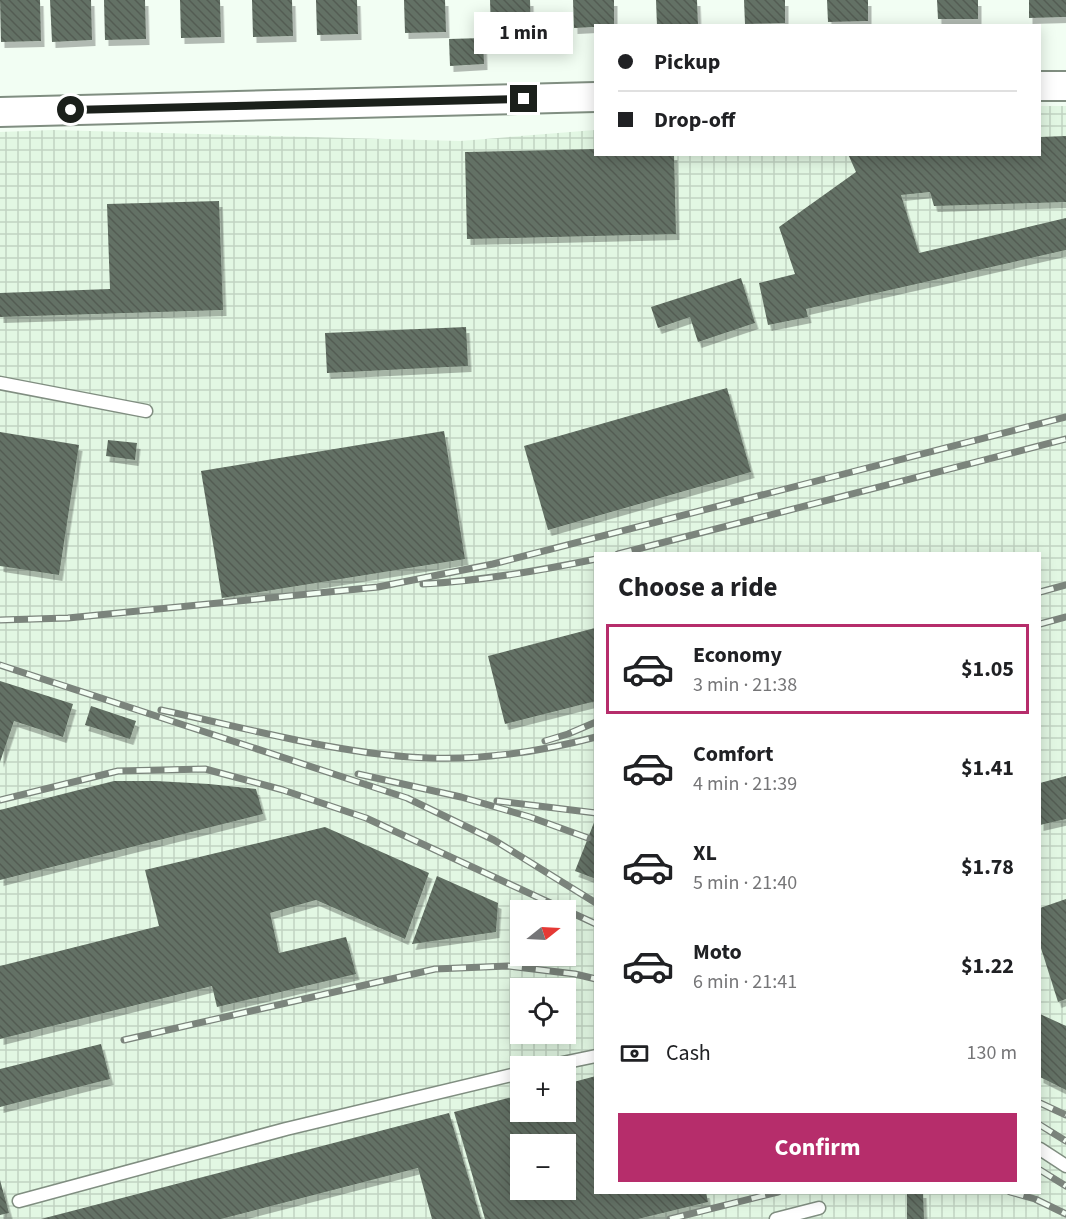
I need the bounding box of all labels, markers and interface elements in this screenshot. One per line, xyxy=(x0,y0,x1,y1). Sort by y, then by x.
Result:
callout: 1 min xyxy=(474,12,574,54)
text: 1 min xyxy=(499,19,548,47)
text: Pickup xyxy=(654,46,720,78)
route end xyxy=(510,85,537,112)
route start xyxy=(57,96,84,123)
text: Drop-off xyxy=(654,104,735,136)
text: Choose a ride xyxy=(618,568,778,607)
text: Economy xyxy=(693,639,782,671)
icon: car xyxy=(621,642,675,696)
text: $1.05 xyxy=(961,653,1014,685)
text: 3 min · 21:38 xyxy=(693,671,797,699)
text: Comfort xyxy=(693,738,774,770)
icon: car xyxy=(621,741,675,795)
text: $1.41 xyxy=(961,752,1014,784)
text: 4 min · 21:39 xyxy=(693,770,797,798)
text: XL xyxy=(693,837,717,869)
icon: car xyxy=(621,840,675,894)
text: $1.78 xyxy=(961,851,1014,883)
text: 5 min · 21:40 xyxy=(693,869,797,897)
north arrow xyxy=(510,900,576,966)
map controls xyxy=(510,900,576,1200)
text: Moto xyxy=(693,936,742,968)
icon: car xyxy=(621,939,675,993)
text: $1.22 xyxy=(961,950,1014,982)
text: 6 min · 21:41 xyxy=(693,968,797,996)
button: locate xyxy=(510,978,576,1044)
icon: cash xyxy=(618,1037,651,1070)
text: Cash xyxy=(666,1037,711,1069)
text: 130 m xyxy=(967,1039,1017,1067)
button: + xyxy=(510,1056,576,1122)
button: Confirm xyxy=(618,1113,1017,1182)
button: − xyxy=(510,1134,576,1200)

